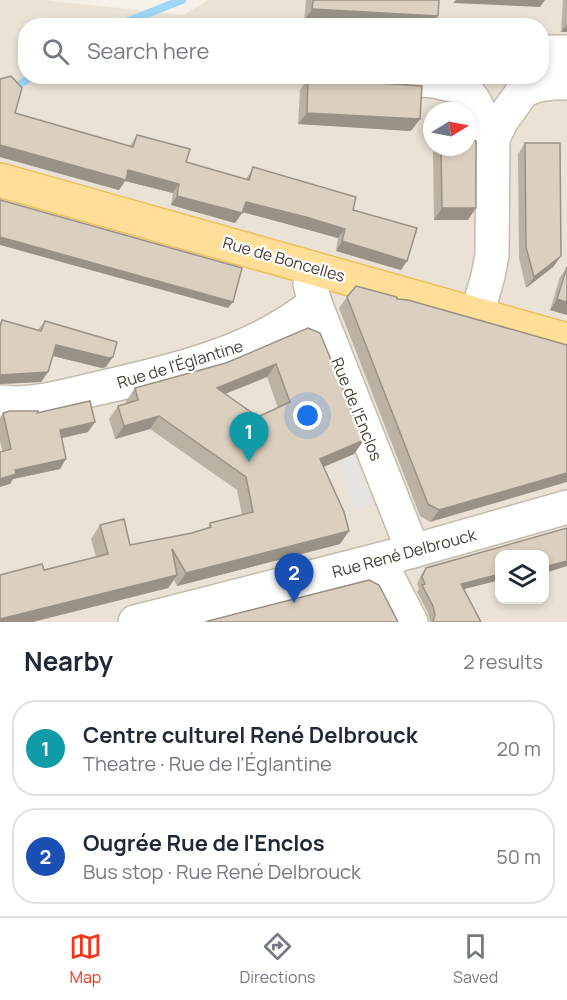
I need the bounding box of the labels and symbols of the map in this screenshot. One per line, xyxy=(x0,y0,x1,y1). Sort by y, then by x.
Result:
north arrow xyxy=(423,102,477,156)
street label: Rue de Boncelles xyxy=(220,231,348,287)
street label: Rue de l'Églantine xyxy=(114,334,246,394)
street label: Rue de l'Enclos xyxy=(326,354,388,464)
your location xyxy=(293,401,322,430)
pin: 1 xyxy=(230,412,268,462)
street label: Rue René Delbrouck xyxy=(330,523,479,583)
pin: 2 xyxy=(274,554,314,603)

